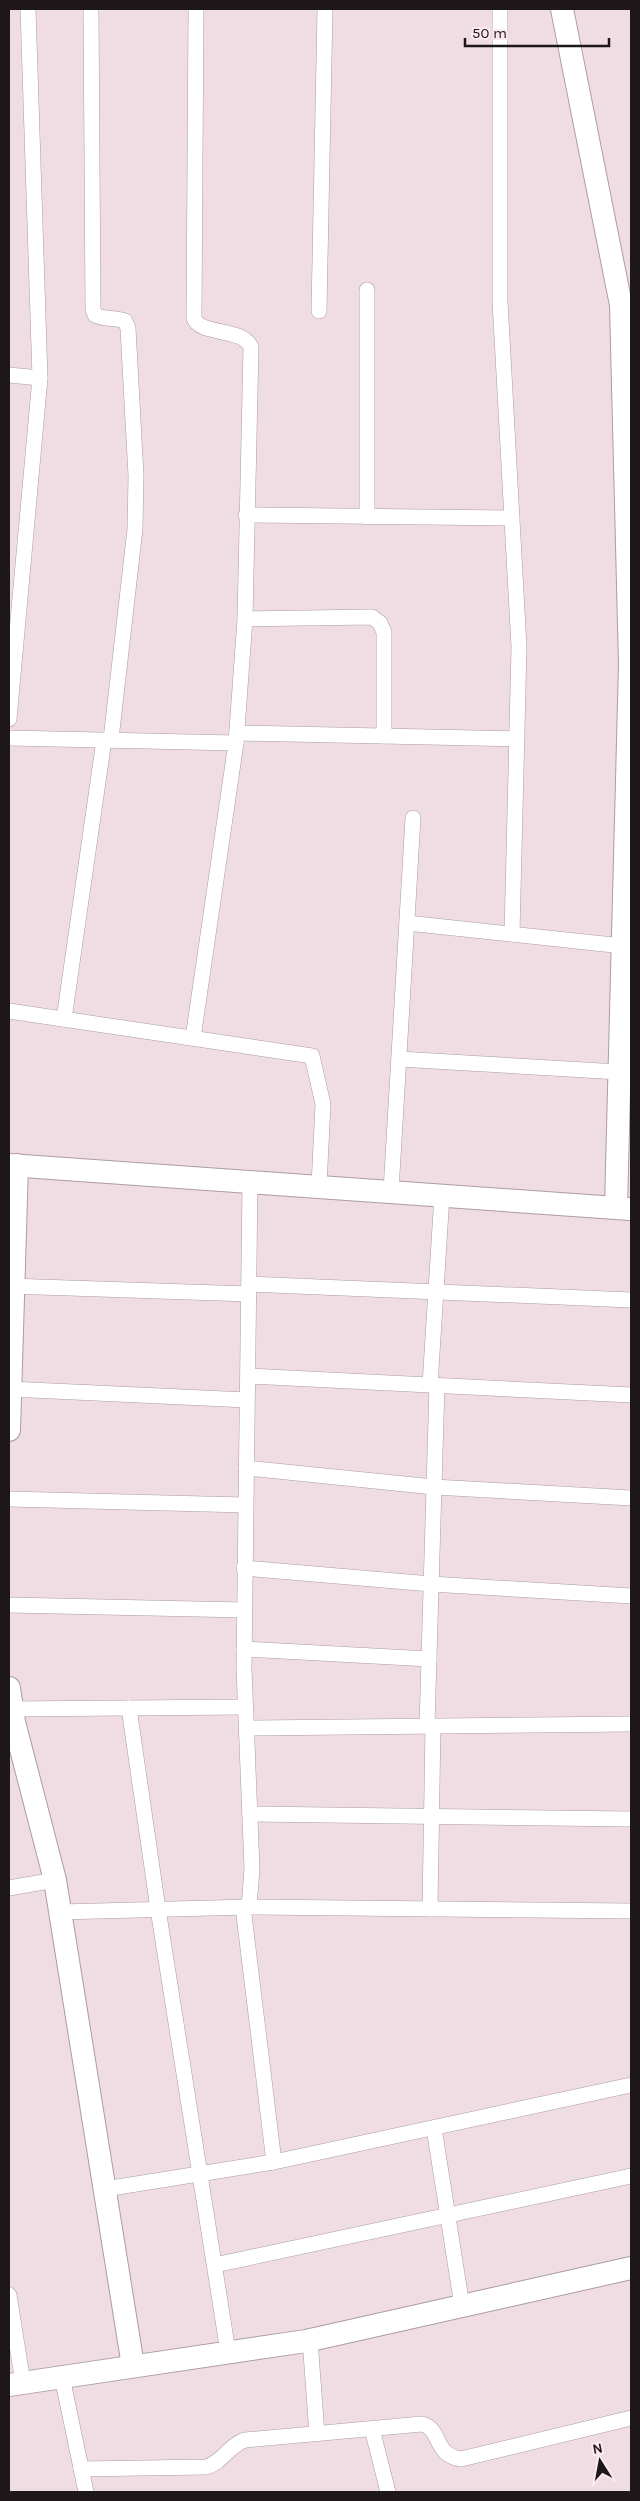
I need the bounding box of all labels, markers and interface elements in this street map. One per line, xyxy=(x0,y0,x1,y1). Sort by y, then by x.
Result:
scale bar xyxy=(465,15,609,47)
text: 50 m xyxy=(472,24,507,42)
north arrow xyxy=(575,2436,625,2486)
text: N xyxy=(591,2439,604,2458)

